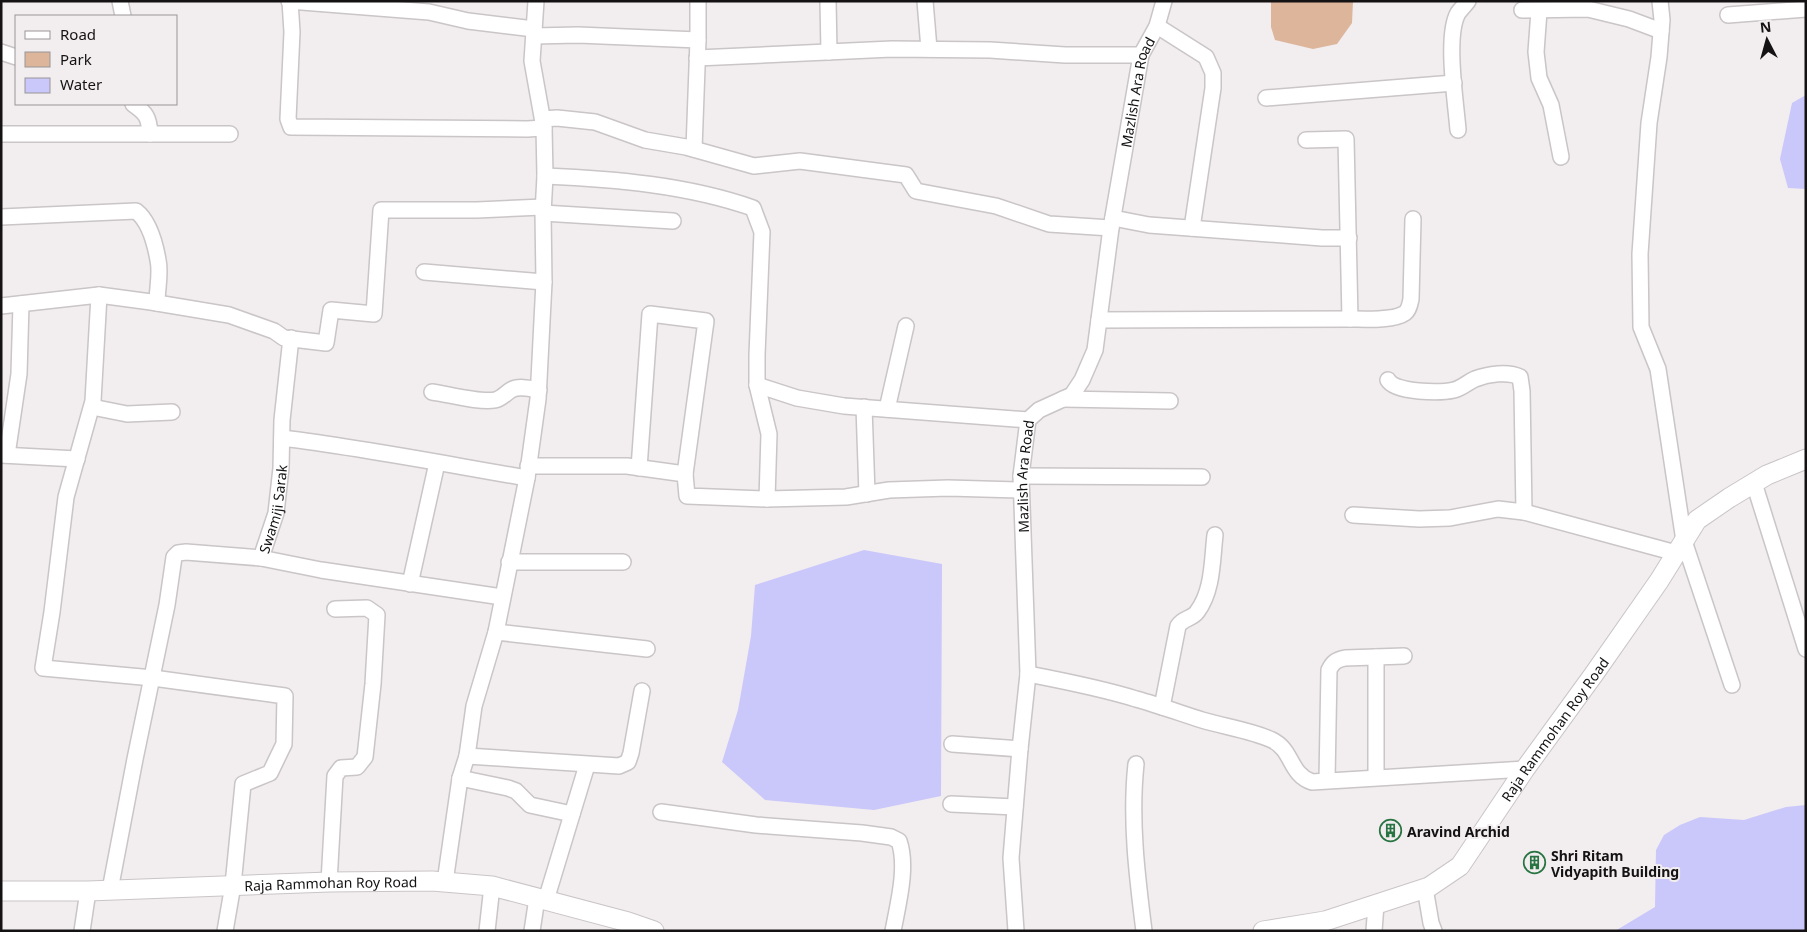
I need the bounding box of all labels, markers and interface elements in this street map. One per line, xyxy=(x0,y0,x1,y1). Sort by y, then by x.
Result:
legend xyxy=(15,15,178,105)
north arrow xyxy=(1742,15,1792,65)
text: N xyxy=(1759,17,1772,37)
text: Road xyxy=(60,24,96,44)
street label: Mazlish Ara Road xyxy=(1116,33,1159,149)
text: Park xyxy=(60,49,92,69)
text: Water xyxy=(60,74,102,94)
street label: Mazlish Ara Road xyxy=(1011,419,1037,533)
street label: Swamiji Sarak xyxy=(254,463,291,556)
street label: Raja Rammohan Roy Road xyxy=(1497,653,1613,805)
building icon: Aravind Archid xyxy=(1379,819,1403,843)
place label: Aravind Archid xyxy=(1407,822,1510,841)
place label: Shri Ritam Vidyapith Building xyxy=(1551,846,1679,881)
building icon: Shri Ritam Vidyapith Building xyxy=(1523,851,1547,875)
street label: Raja Rammohan Roy Road xyxy=(244,872,417,895)

